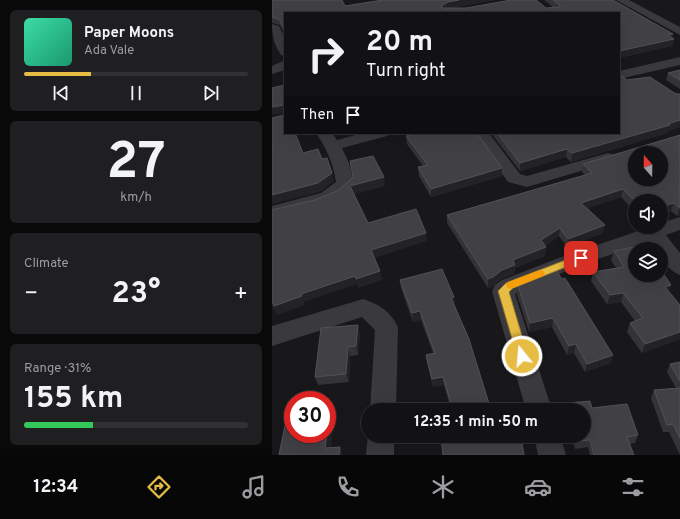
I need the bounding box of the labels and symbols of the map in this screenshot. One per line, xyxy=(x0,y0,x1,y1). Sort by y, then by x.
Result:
north arrow xyxy=(628,146,668,186)
pin xyxy=(564,241,598,275)
position arrow xyxy=(501,335,543,377)
speed limit sign: 30 xyxy=(284,391,336,443)

